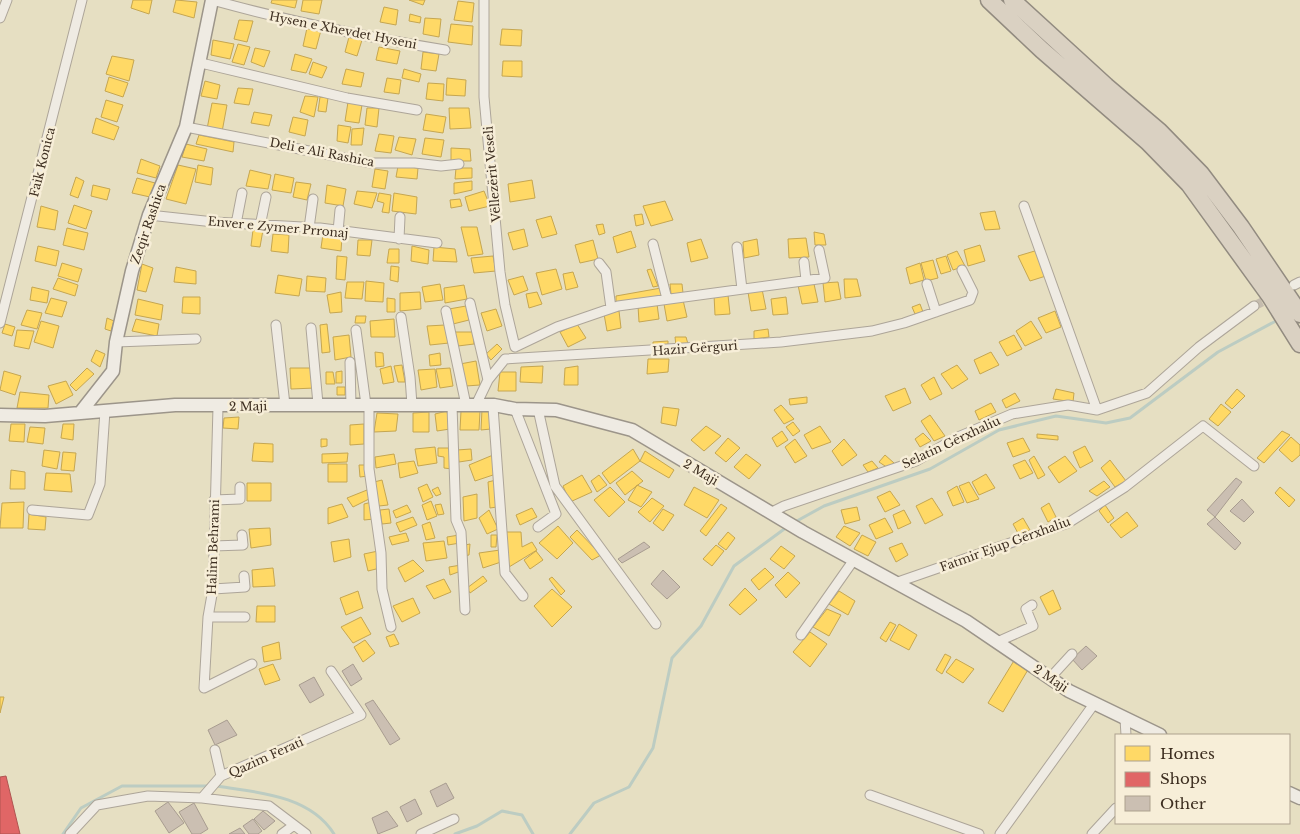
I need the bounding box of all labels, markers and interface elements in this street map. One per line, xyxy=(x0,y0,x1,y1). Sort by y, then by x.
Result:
street label: Hysen e Xhevdet Hyseni xyxy=(268,8,418,52)
street label: Faik Konica xyxy=(26,125,58,198)
street label: Vëllezërit Veseli xyxy=(480,125,504,224)
street label: Deli e Ali Rashica xyxy=(268,134,376,170)
street label: Zeqir Rashica xyxy=(127,182,169,266)
street label: Enver e Zymer Prronaj xyxy=(207,213,349,241)
street label: Hazir Gërguri xyxy=(652,338,738,358)
street label: 2 Maji xyxy=(229,398,267,414)
street label: Selatin Gërxhaliu xyxy=(899,413,1003,471)
street label: 2 Maji xyxy=(681,456,721,488)
street label: Halim Behrami xyxy=(204,499,222,595)
street label: Fatmir Ejup Gërxhaliu xyxy=(938,513,1072,575)
street label: 2 Maji xyxy=(1031,661,1071,695)
street label: Qazim Ferati xyxy=(226,734,306,780)
legend xyxy=(1115,734,1290,824)
text: Homes xyxy=(1160,744,1215,763)
text: Shops xyxy=(1160,769,1207,788)
text: Other xyxy=(1160,794,1207,813)

